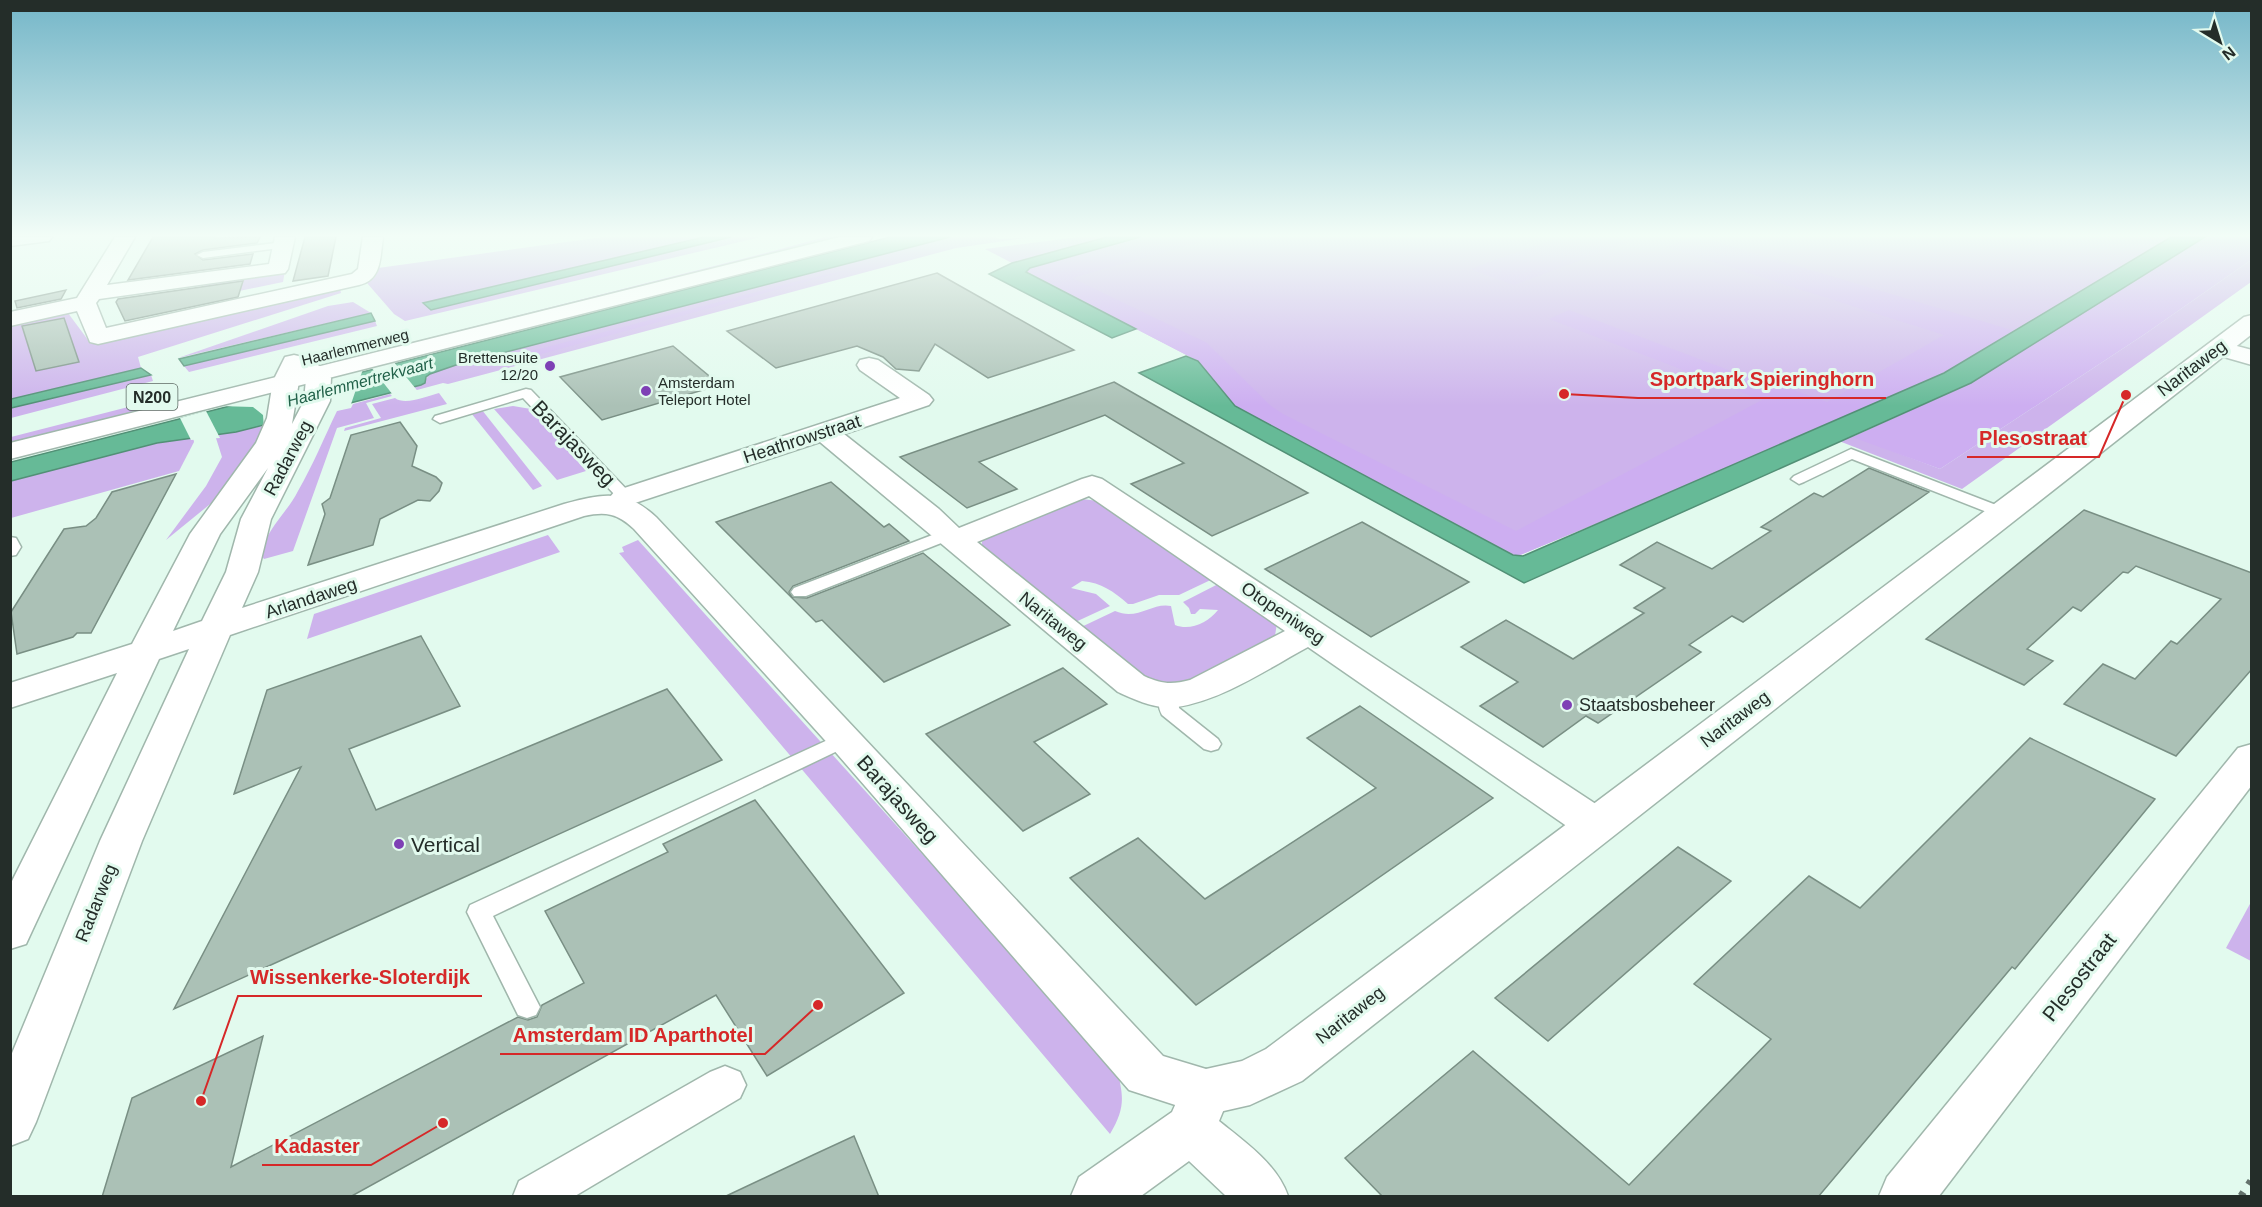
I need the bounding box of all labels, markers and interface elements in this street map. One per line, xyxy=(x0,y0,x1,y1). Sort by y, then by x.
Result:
north arrow xyxy=(2190,12,2250,72)
text: N xyxy=(2219,43,2239,64)
street label: Haarlemmerweg xyxy=(300,325,410,369)
street label: Naritaweg xyxy=(2154,336,2230,400)
place label: Brettensuite 12/20 xyxy=(458,349,538,383)
water label: Haarlemmertrekvaart xyxy=(285,354,435,410)
marker: Brettensuite 12/20 xyxy=(543,359,557,373)
callout: Sportpark Spieringhorn xyxy=(1638,360,1886,398)
text: Sportpark Spieringhorn xyxy=(1650,368,1874,390)
place label: Amsterdam Teleport Hotel xyxy=(658,374,751,408)
road number: N200 xyxy=(126,384,178,410)
marker: Amsterdam Teleport Hotel xyxy=(639,384,653,398)
street label: Barajasweg xyxy=(528,396,620,490)
street label: Heathrowstraat xyxy=(741,411,863,467)
street label: Radarweg xyxy=(260,417,316,499)
callout: Plesostraat xyxy=(1967,419,2099,457)
text: Plesostraat xyxy=(1979,427,2087,449)
street label: Arlandaweg xyxy=(263,574,359,622)
street label: Otopeniweg xyxy=(1238,578,1328,648)
street label: Naritaweg xyxy=(1015,588,1091,654)
street label: Naritaweg xyxy=(1697,687,1773,751)
place label: Staatsbosbeheer xyxy=(1579,695,1715,715)
marker: Staatsbosbeheer xyxy=(1560,698,1574,712)
street label: Barajasweg xyxy=(853,751,943,847)
place label: Vertical xyxy=(411,833,480,856)
marker: Vertical xyxy=(392,837,406,851)
street label: Radarweg xyxy=(71,861,121,945)
street label: Plesostraat xyxy=(2038,928,2120,1025)
callout: Wissenkerke-Sloterdijk xyxy=(238,958,482,996)
text: Wissenkerke-Sloterdijk xyxy=(250,966,471,988)
street label: Naritaweg xyxy=(1312,982,1388,1048)
callout: Amsterdam ID Aparthotel xyxy=(500,1016,765,1054)
text: Amsterdam ID Aparthotel xyxy=(513,1024,753,1046)
callout: Kadaster xyxy=(262,1127,371,1165)
text: Kadaster xyxy=(274,1135,360,1157)

